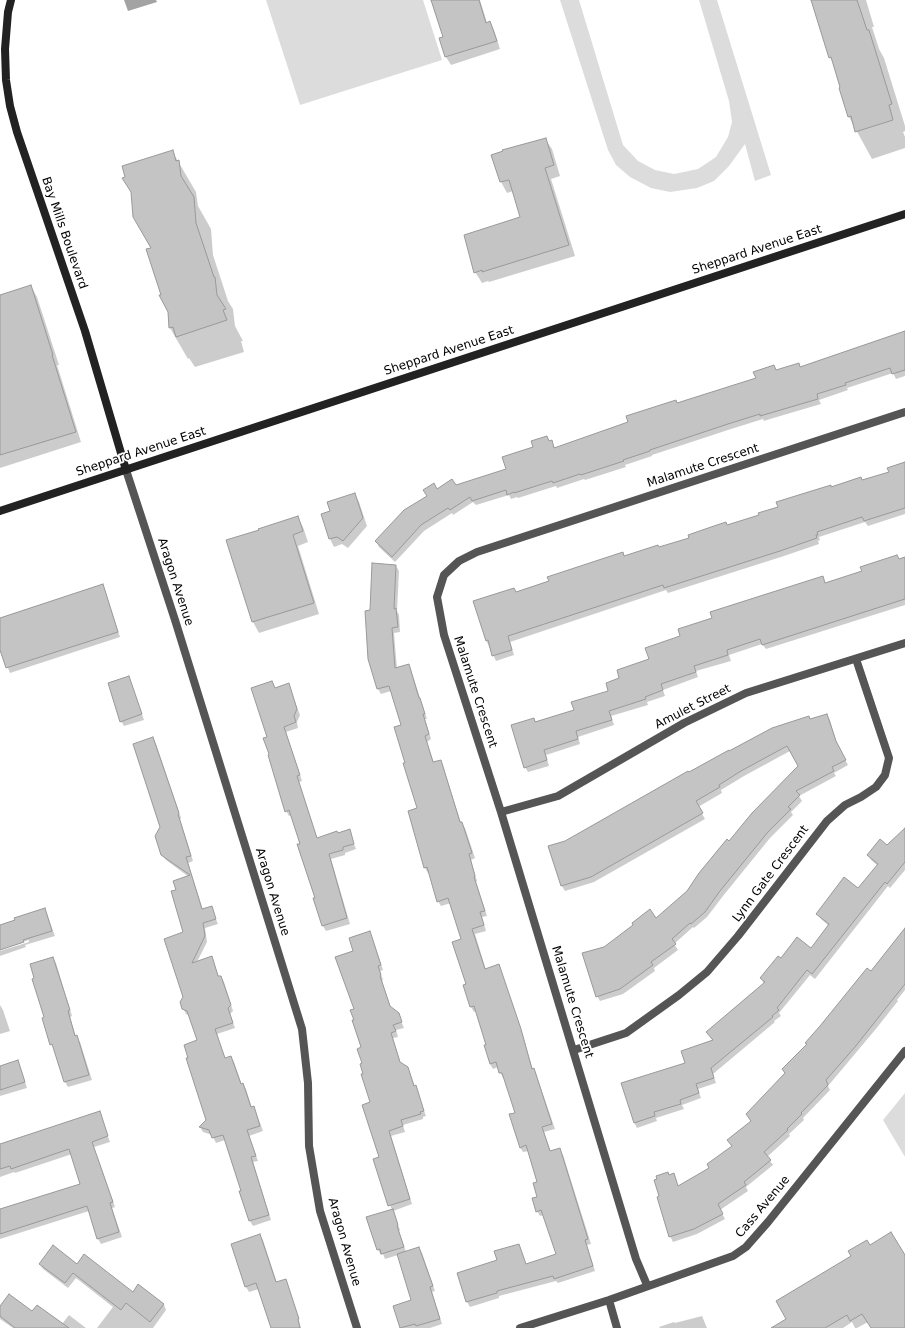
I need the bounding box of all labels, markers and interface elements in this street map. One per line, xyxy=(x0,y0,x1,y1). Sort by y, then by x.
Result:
street label: Bay Mills Boulevard xyxy=(38,175,90,291)
street label: Sheppard Avenue East xyxy=(690,222,824,278)
street label: Sheppard Avenue East xyxy=(382,323,516,379)
street label: Sheppard Avenue East xyxy=(74,424,208,480)
street label: Malamute Crescent xyxy=(645,441,761,491)
street label: Aragon Avenue xyxy=(154,536,196,628)
street label: Malamute Crescent xyxy=(450,634,500,750)
street label: Amulet Street xyxy=(653,682,733,732)
street label: Lynn Gate Crescent xyxy=(730,823,812,925)
street label: Aragon Avenue xyxy=(252,846,292,938)
street label: Malamute Crescent xyxy=(548,944,596,1060)
street label: Cass Avenue xyxy=(733,1173,793,1241)
street label: Aragon Avenue xyxy=(324,1196,364,1288)

